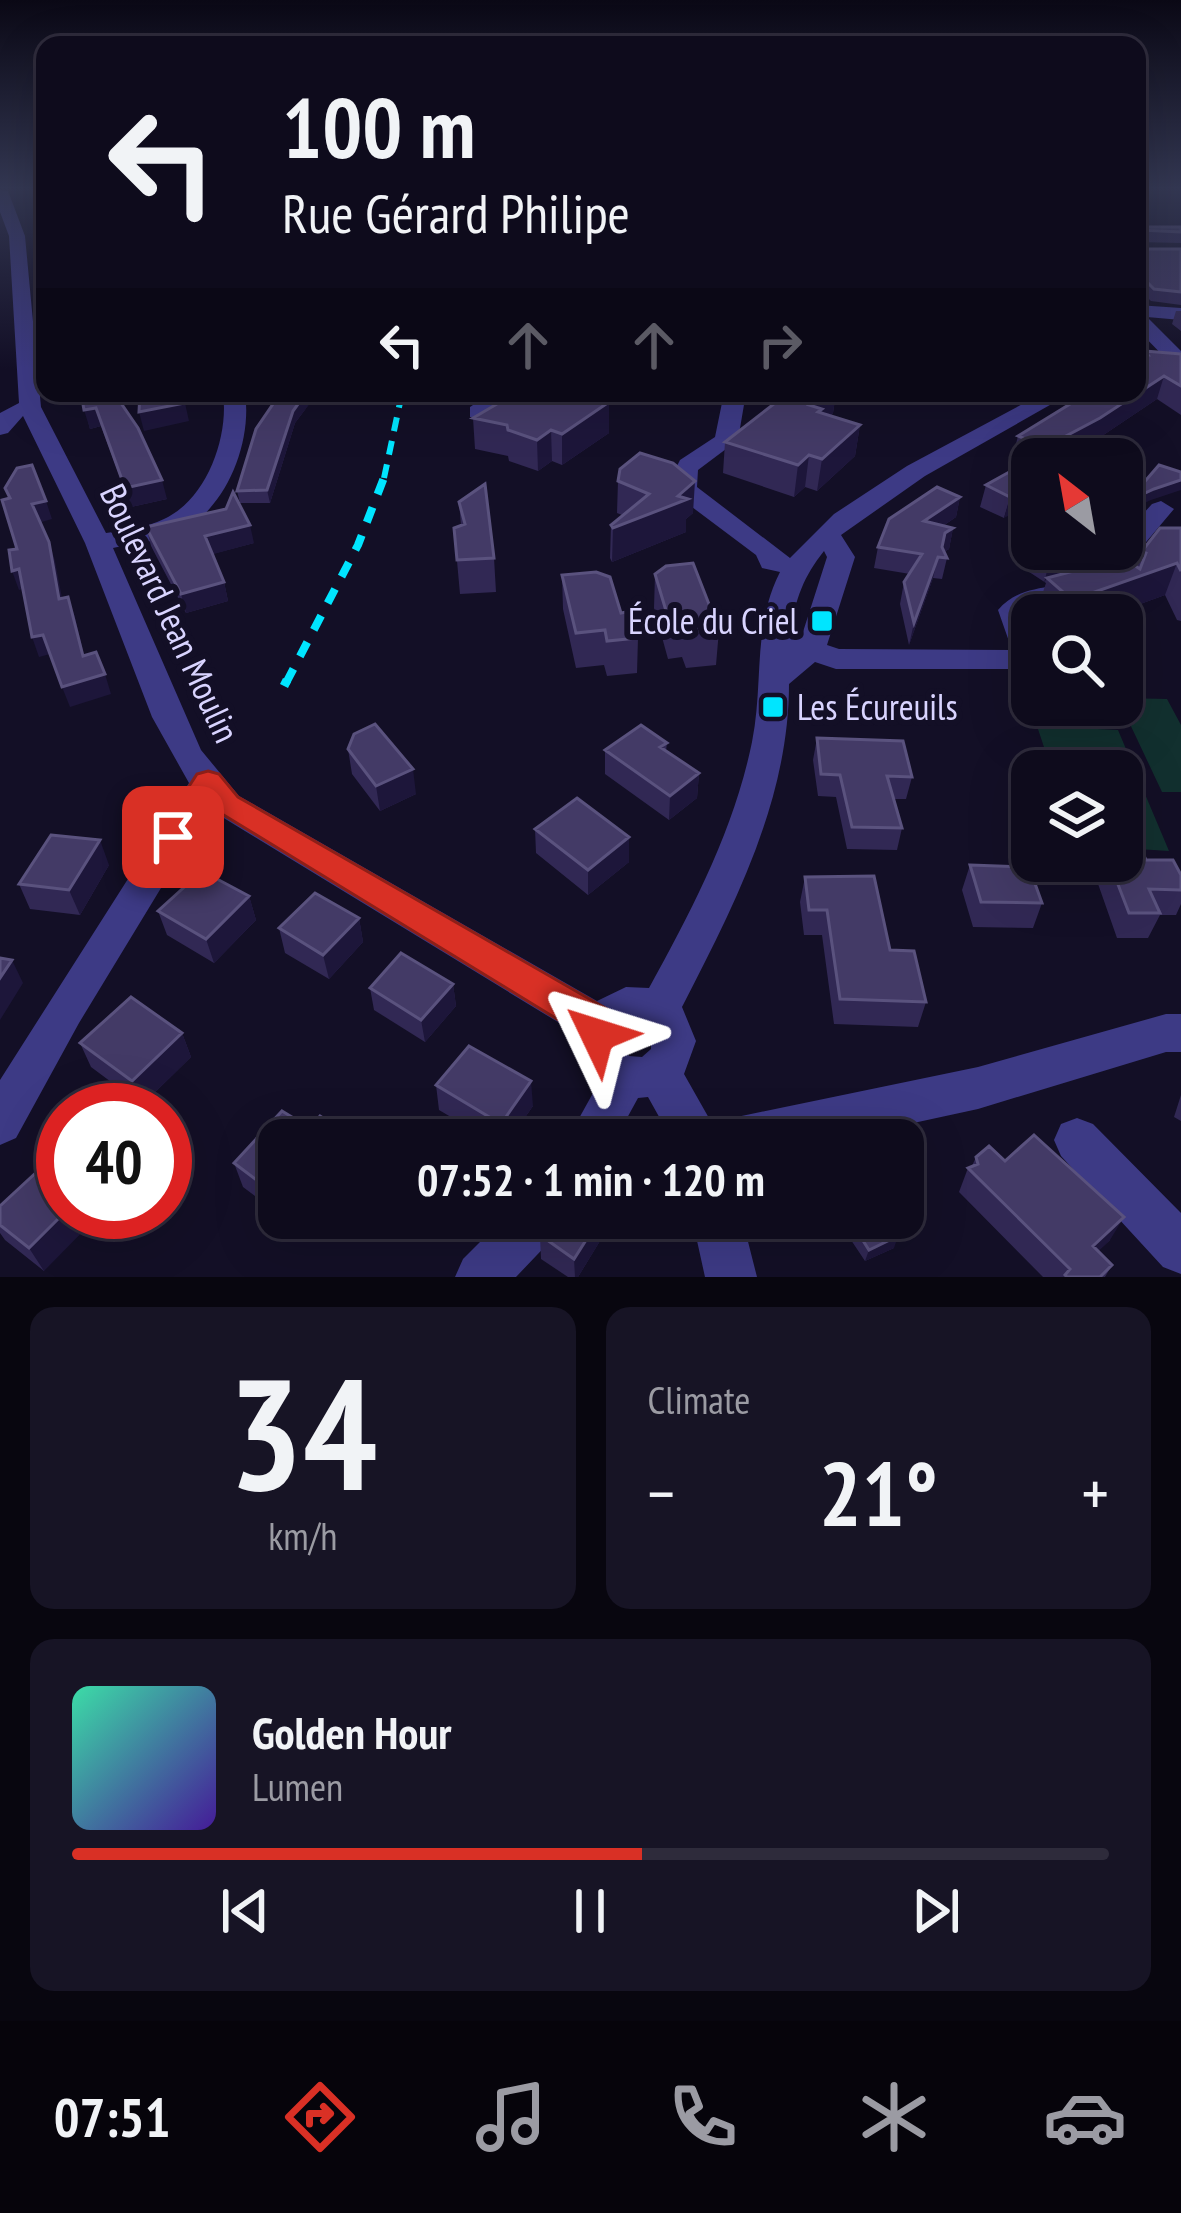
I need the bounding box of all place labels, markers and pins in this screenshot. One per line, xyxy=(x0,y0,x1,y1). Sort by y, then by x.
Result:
place label: École du Criel xyxy=(628,597,799,644)
marker: École du Criel xyxy=(809,608,835,634)
place label: Les Écureuils xyxy=(797,683,958,730)
marker: Les Écureuils xyxy=(760,694,786,720)
pin xyxy=(122,786,224,888)

